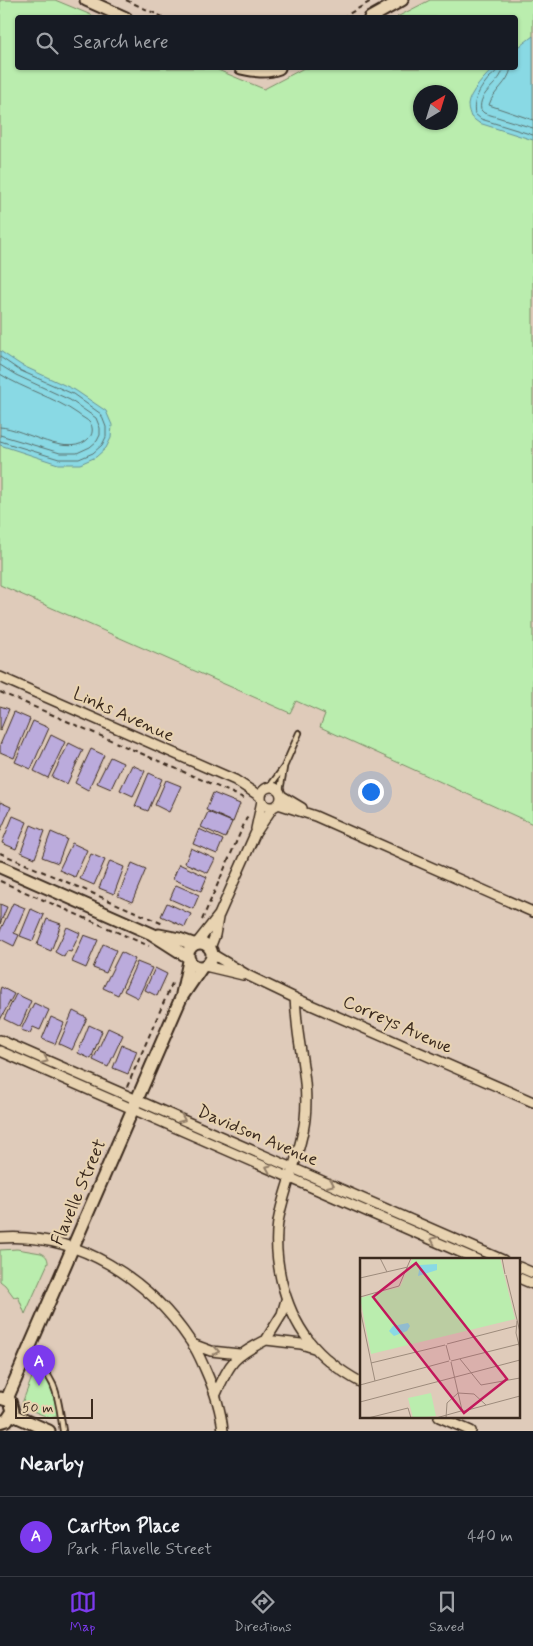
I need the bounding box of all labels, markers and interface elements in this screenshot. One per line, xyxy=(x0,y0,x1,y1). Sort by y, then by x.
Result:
search box xyxy=(15,15,518,70)
icon: search xyxy=(33,29,61,57)
text: Search here xyxy=(73,30,169,55)
north arrow xyxy=(413,85,458,130)
street label: Links Avenue xyxy=(69,682,178,748)
your location xyxy=(358,779,384,805)
street label: Correys Avenue xyxy=(339,990,456,1060)
one-way arrow xyxy=(40,1053,49,1064)
street label: Davidson Avenue xyxy=(193,1100,322,1172)
one-way arrow xyxy=(177,1113,186,1124)
street label: Flavelle Street xyxy=(46,1135,112,1249)
one-way arrow xyxy=(265,1164,274,1175)
one-way arrow xyxy=(326,1177,335,1188)
one-way arrow xyxy=(430,1236,439,1247)
inset map xyxy=(360,1258,520,1418)
pin: A xyxy=(23,1345,55,1386)
one-way arrow xyxy=(211,1345,220,1356)
scale bar xyxy=(15,1396,92,1419)
text: 50 m xyxy=(22,1399,53,1417)
text: Nearby xyxy=(20,1450,84,1478)
text: Carlton Place xyxy=(67,1514,180,1539)
text: A xyxy=(31,1526,41,1547)
text: 440 m xyxy=(467,1526,513,1547)
text: Park · Flavelle Street xyxy=(67,1539,212,1560)
tab: Map xyxy=(69,1588,97,1636)
tab: Directions xyxy=(234,1588,292,1636)
tab: Saved xyxy=(429,1588,464,1636)

